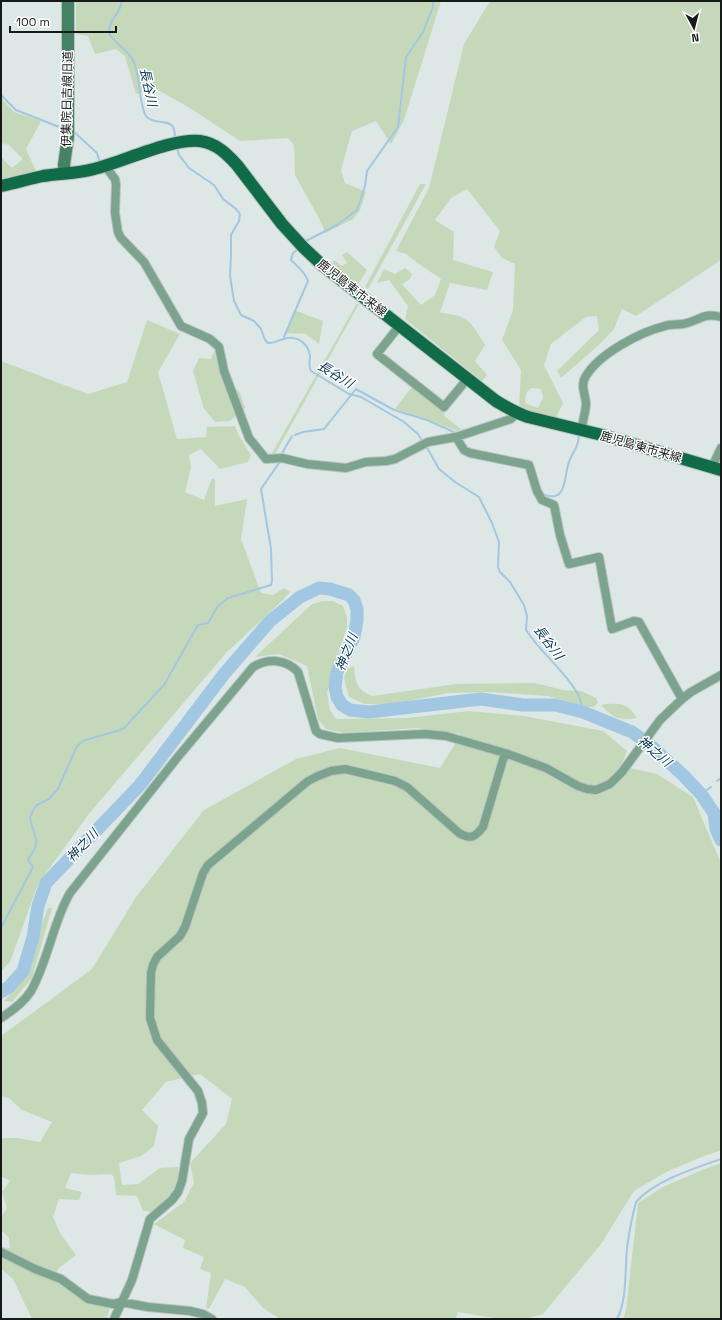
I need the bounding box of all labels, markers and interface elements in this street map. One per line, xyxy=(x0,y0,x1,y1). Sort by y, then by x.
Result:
scale bar xyxy=(10,8,116,34)
north arrow xyxy=(674,8,714,48)
text: 100 m xyxy=(16,14,50,30)
text: N xyxy=(691,31,700,45)
street label: 伊集院日吉線旧道 xyxy=(58,51,76,147)
water label: 長谷川 xyxy=(136,66,161,110)
street label: 鹿児島東市来線 xyxy=(314,256,390,320)
water label: 長谷川 xyxy=(315,357,358,393)
street label: 鹿児島東市来線 xyxy=(598,428,684,466)
water label: 長谷川 xyxy=(530,622,568,665)
water label: 神之川 xyxy=(332,629,362,673)
water label: 神之川 xyxy=(634,732,677,772)
water label: 神之川 xyxy=(63,824,103,865)

